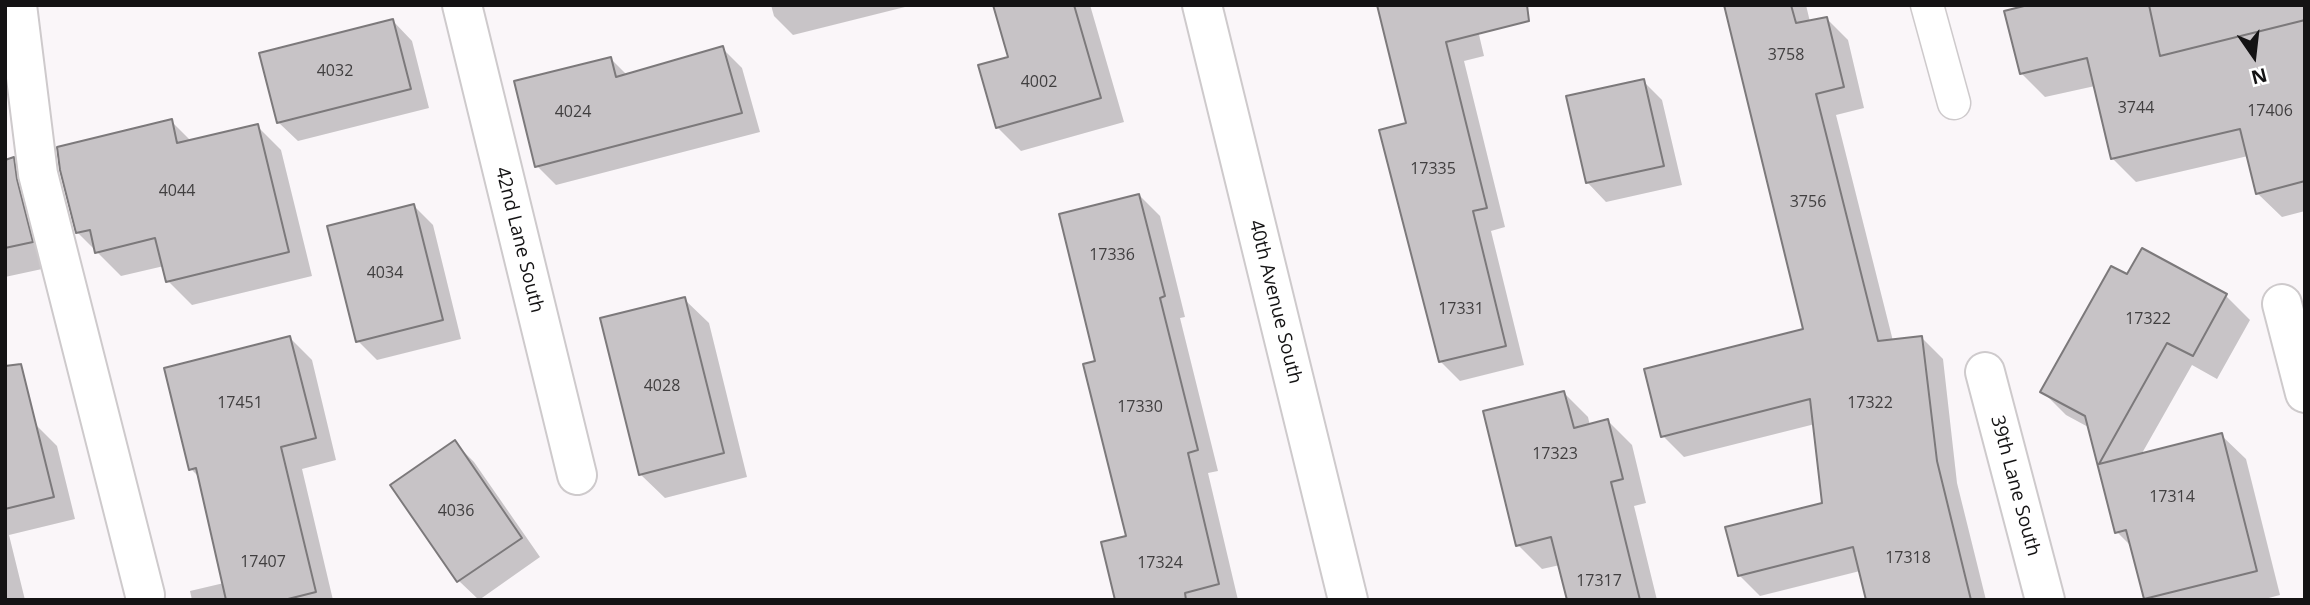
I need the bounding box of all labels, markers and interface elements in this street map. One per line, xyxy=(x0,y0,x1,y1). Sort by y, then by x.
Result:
north arrow xyxy=(2219,21,2289,91)
house number: 3758 xyxy=(1768,45,1804,65)
house number: 4032 xyxy=(317,61,353,81)
text: N xyxy=(2248,62,2270,91)
house number: 4002 xyxy=(1021,72,1057,92)
house number: 3744 xyxy=(2118,98,2154,118)
house number: 17406 xyxy=(2247,101,2293,121)
house number: 4024 xyxy=(555,102,591,122)
house number: 17335 xyxy=(1410,159,1456,179)
street label: 42nd Lane South xyxy=(490,165,548,315)
house number: 4044 xyxy=(159,181,195,201)
house number: 3756 xyxy=(1790,192,1826,212)
street label: 40th Avenue South xyxy=(1244,218,1306,386)
house number: 17336 xyxy=(1089,245,1135,265)
house number: 4034 xyxy=(367,263,403,283)
house number: 17331 xyxy=(1438,299,1484,319)
house number: 17322 xyxy=(2125,309,2171,329)
house number: 4028 xyxy=(644,376,680,396)
house number: 17451 xyxy=(217,393,263,413)
house number: 17322 xyxy=(1847,393,1893,413)
house number: 17330 xyxy=(1117,397,1163,417)
street label: 39th Lane South xyxy=(1985,413,2045,559)
house number: 17323 xyxy=(1532,444,1578,464)
house number: 17314 xyxy=(2149,487,2195,507)
house number: 4036 xyxy=(438,501,474,521)
house number: 17318 xyxy=(1885,548,1931,568)
house number: 17407 xyxy=(240,552,286,572)
house number: 17324 xyxy=(1137,553,1183,573)
house number: 17317 xyxy=(1576,571,1622,591)

